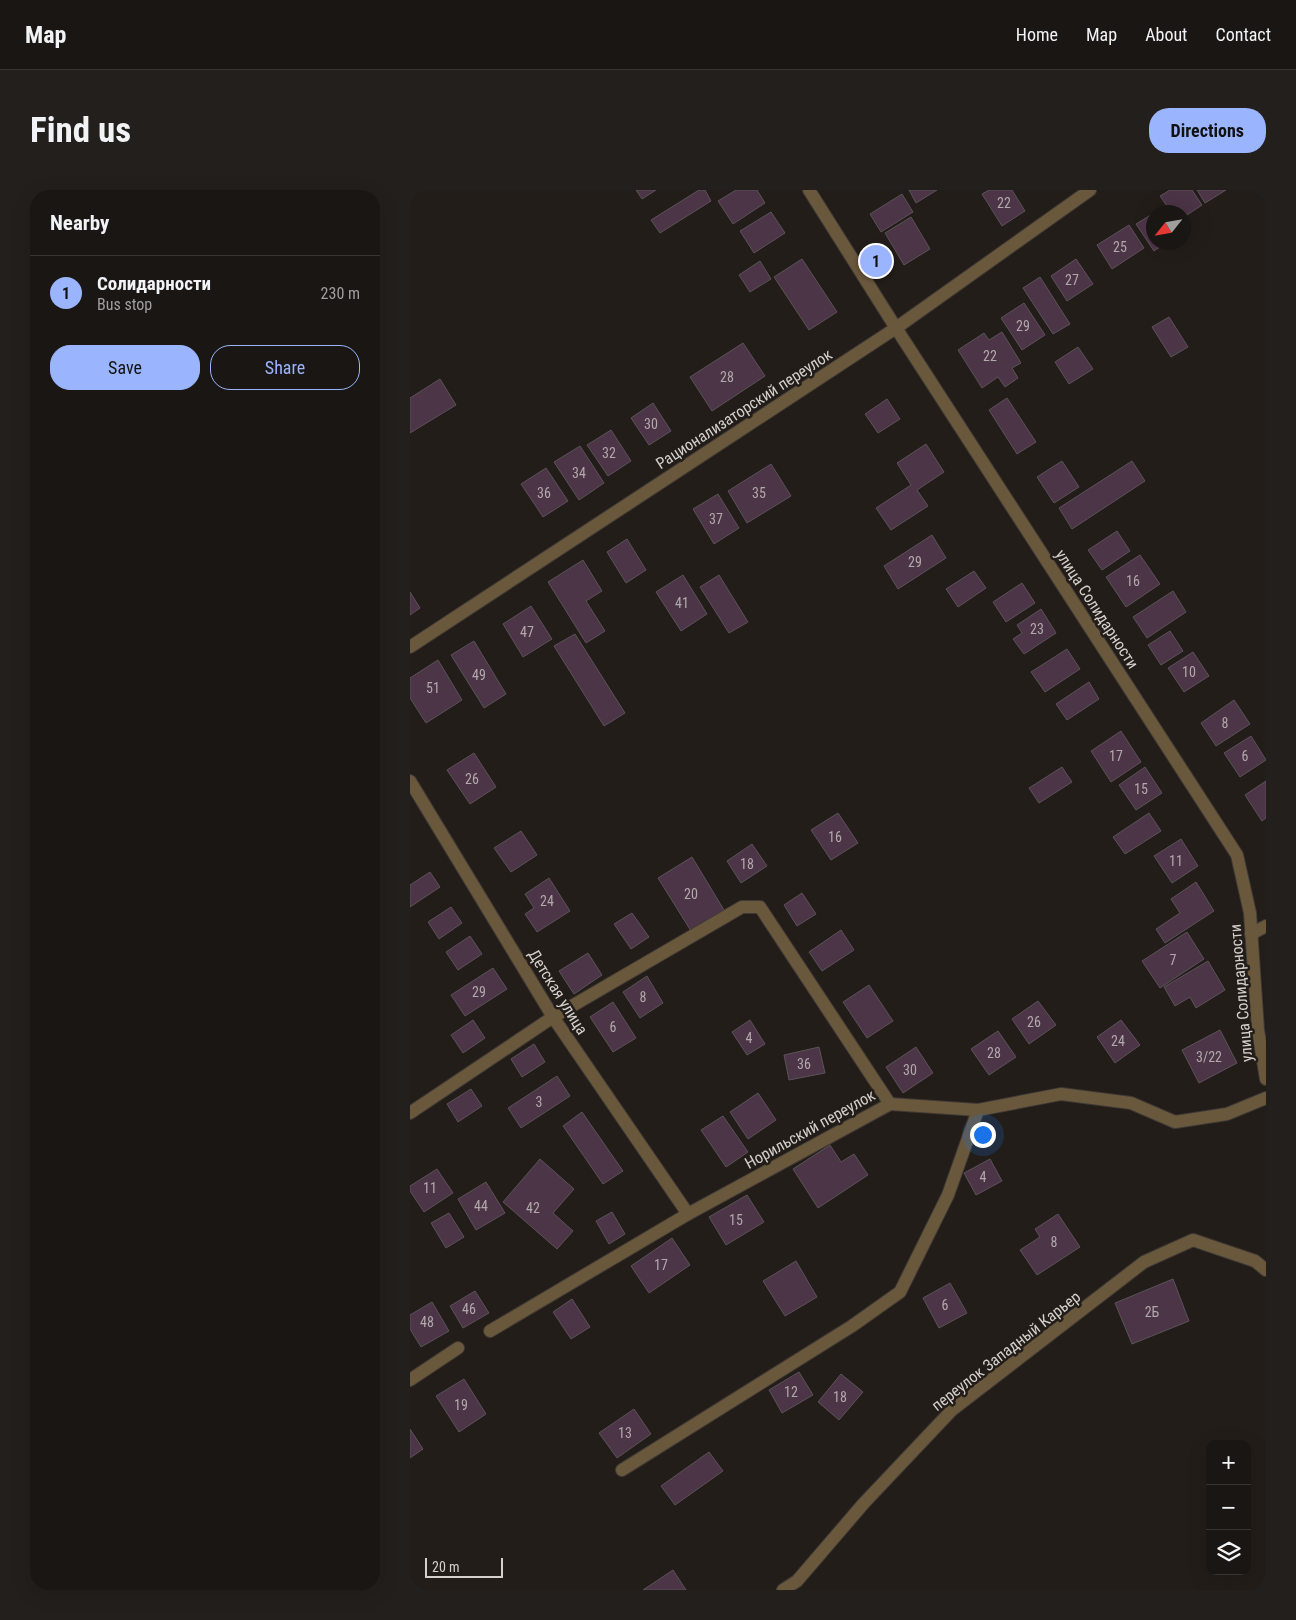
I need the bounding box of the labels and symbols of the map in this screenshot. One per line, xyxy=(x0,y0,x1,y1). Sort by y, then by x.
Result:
house number: 22 xyxy=(997,195,1011,211)
north arrow xyxy=(1146,205,1191,250)
house number: 25 xyxy=(1113,239,1127,255)
pin: 1 xyxy=(860,242,892,280)
house number: 27 xyxy=(1065,272,1079,288)
house number: 29 xyxy=(1016,318,1030,334)
street label: Рационализаторский переулок xyxy=(652,345,836,473)
house number: 22 xyxy=(983,348,997,364)
house number: 28 xyxy=(720,369,734,385)
house number: 30 xyxy=(644,416,658,432)
house number: 32 xyxy=(602,445,616,461)
house number: 34 xyxy=(572,465,586,481)
house number: 36 xyxy=(537,485,551,501)
house number: 35 xyxy=(752,485,766,501)
house number: 37 xyxy=(709,511,723,527)
street label: улица Солидарности xyxy=(1051,546,1143,672)
house number: 29 xyxy=(908,554,922,570)
house number: 16 xyxy=(1126,573,1140,589)
house number: 41 xyxy=(675,595,689,611)
house number: 23 xyxy=(1030,621,1044,637)
house number: 47 xyxy=(520,624,534,640)
house number: 10 xyxy=(1182,664,1196,680)
house number: 49 xyxy=(472,667,486,683)
house number: 51 xyxy=(426,680,440,696)
house number: 8 xyxy=(1222,715,1229,731)
house number: 17 xyxy=(1109,748,1123,764)
house number: 6 xyxy=(1242,748,1249,764)
house number: 26 xyxy=(465,771,479,787)
house number: 15 xyxy=(1134,781,1148,797)
house number: 16 xyxy=(828,829,842,845)
house number: 11 xyxy=(1169,853,1183,869)
house number: 18 xyxy=(740,856,754,872)
house number: 20 xyxy=(684,886,698,902)
house number: 24 xyxy=(540,893,554,909)
street label: улица Солидарности xyxy=(1226,923,1256,1063)
street label: Детская улица xyxy=(524,946,592,1038)
house number: 7 xyxy=(1170,952,1177,968)
house number: 29 xyxy=(472,984,486,1000)
house number: 8 xyxy=(640,989,647,1005)
house number: 26 xyxy=(1027,1014,1041,1030)
house number: 6 xyxy=(610,1019,617,1035)
house number: 4 xyxy=(746,1030,753,1046)
house number: 24 xyxy=(1111,1033,1125,1049)
house number: 28 xyxy=(987,1045,1001,1061)
house number: 3/22 xyxy=(1196,1049,1222,1065)
house number: 36 xyxy=(797,1056,811,1072)
house number: 30 xyxy=(903,1062,917,1078)
street label: Норильский переулок xyxy=(742,1085,879,1173)
house number: 3 xyxy=(536,1094,542,1110)
your location xyxy=(970,1122,996,1148)
house number: 4 xyxy=(980,1169,987,1185)
house number: 11 xyxy=(423,1180,437,1196)
house number: 44 xyxy=(474,1198,488,1214)
house number: 42 xyxy=(526,1200,540,1216)
house number: 15 xyxy=(729,1212,743,1228)
house number: 8 xyxy=(1051,1234,1058,1250)
house number: 17 xyxy=(654,1257,668,1273)
street label: переулок Западный Карьер xyxy=(928,1287,1084,1415)
house number: 6 xyxy=(942,1297,949,1313)
house number: 46 xyxy=(462,1301,476,1317)
house number: 2Б xyxy=(1145,1304,1160,1320)
house number: 48 xyxy=(420,1314,434,1330)
house number: 12 xyxy=(784,1384,798,1400)
house number: 18 xyxy=(833,1389,847,1405)
house number: 19 xyxy=(454,1397,468,1413)
house number: 13 xyxy=(618,1425,632,1441)
scale bar xyxy=(425,1555,502,1578)

